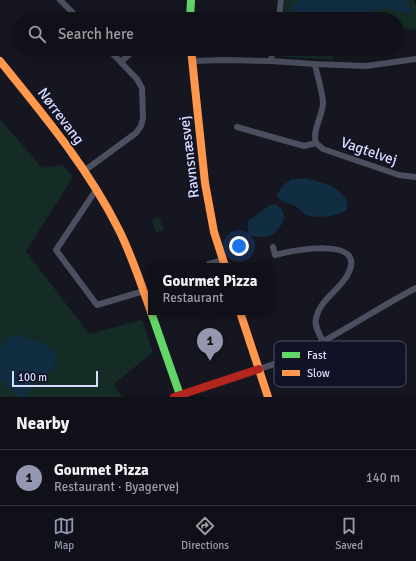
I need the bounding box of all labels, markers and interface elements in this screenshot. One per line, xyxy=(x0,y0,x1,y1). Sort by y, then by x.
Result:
search box xyxy=(12,12,404,56)
icon: search xyxy=(26,23,48,45)
text: Search here xyxy=(58,25,134,43)
street label: Nørrevang xyxy=(34,84,88,148)
street label: Ravnsnæsvej xyxy=(175,115,203,199)
street label: Vagtelvej xyxy=(338,133,400,169)
your location xyxy=(229,236,249,256)
popup xyxy=(148,263,272,315)
text: Gourmet Pizza xyxy=(163,272,257,290)
text: Restaurant xyxy=(163,290,224,306)
pin: 1 xyxy=(197,328,223,361)
legend xyxy=(274,341,406,387)
text: Fast xyxy=(307,349,327,362)
text: Slow xyxy=(307,367,330,380)
scale bar xyxy=(12,369,98,388)
text: 100 m xyxy=(18,371,47,384)
text: Nearby xyxy=(16,413,69,434)
text: Gourmet Pizza xyxy=(54,461,149,479)
text: 1 xyxy=(25,470,33,486)
text: 140 m xyxy=(366,470,400,486)
text: Restaurant · Byagervej xyxy=(54,479,179,495)
tab: Map xyxy=(53,515,75,552)
tab: Directions xyxy=(181,515,229,552)
tab: Saved xyxy=(335,515,363,552)

